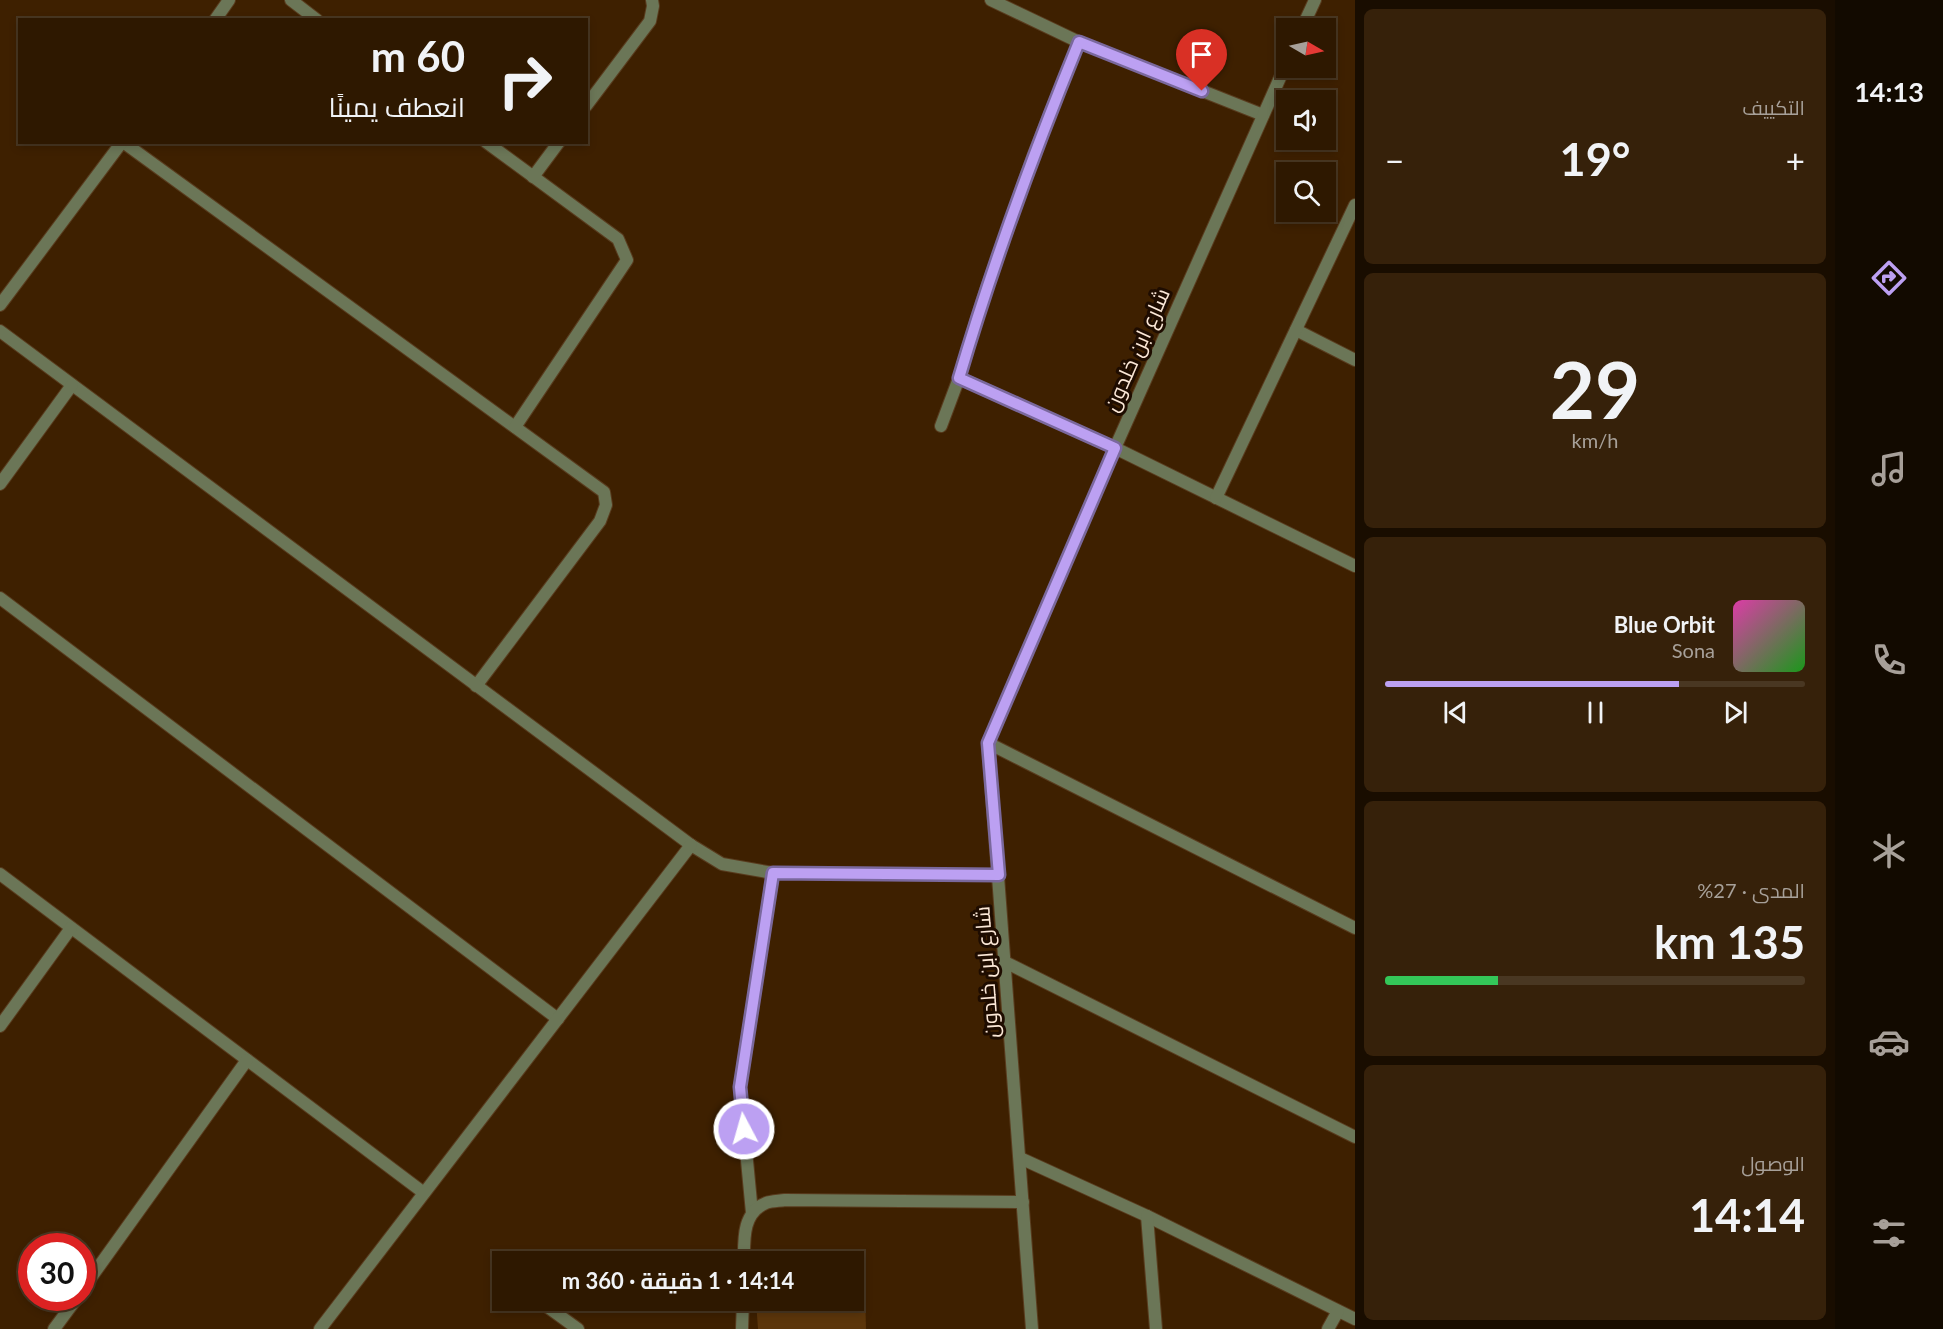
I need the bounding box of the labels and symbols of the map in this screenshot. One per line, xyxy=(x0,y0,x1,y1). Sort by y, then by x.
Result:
north arrow xyxy=(1276,18,1336,78)
pin xyxy=(1176,29,1227,91)
street label: شارع ابن خلدون xyxy=(1097,284,1177,416)
street label: شارع ابن خلدون xyxy=(968,905,1006,1039)
position arrow xyxy=(712,1097,776,1161)
speed limit sign: 30 xyxy=(18,1233,96,1311)

